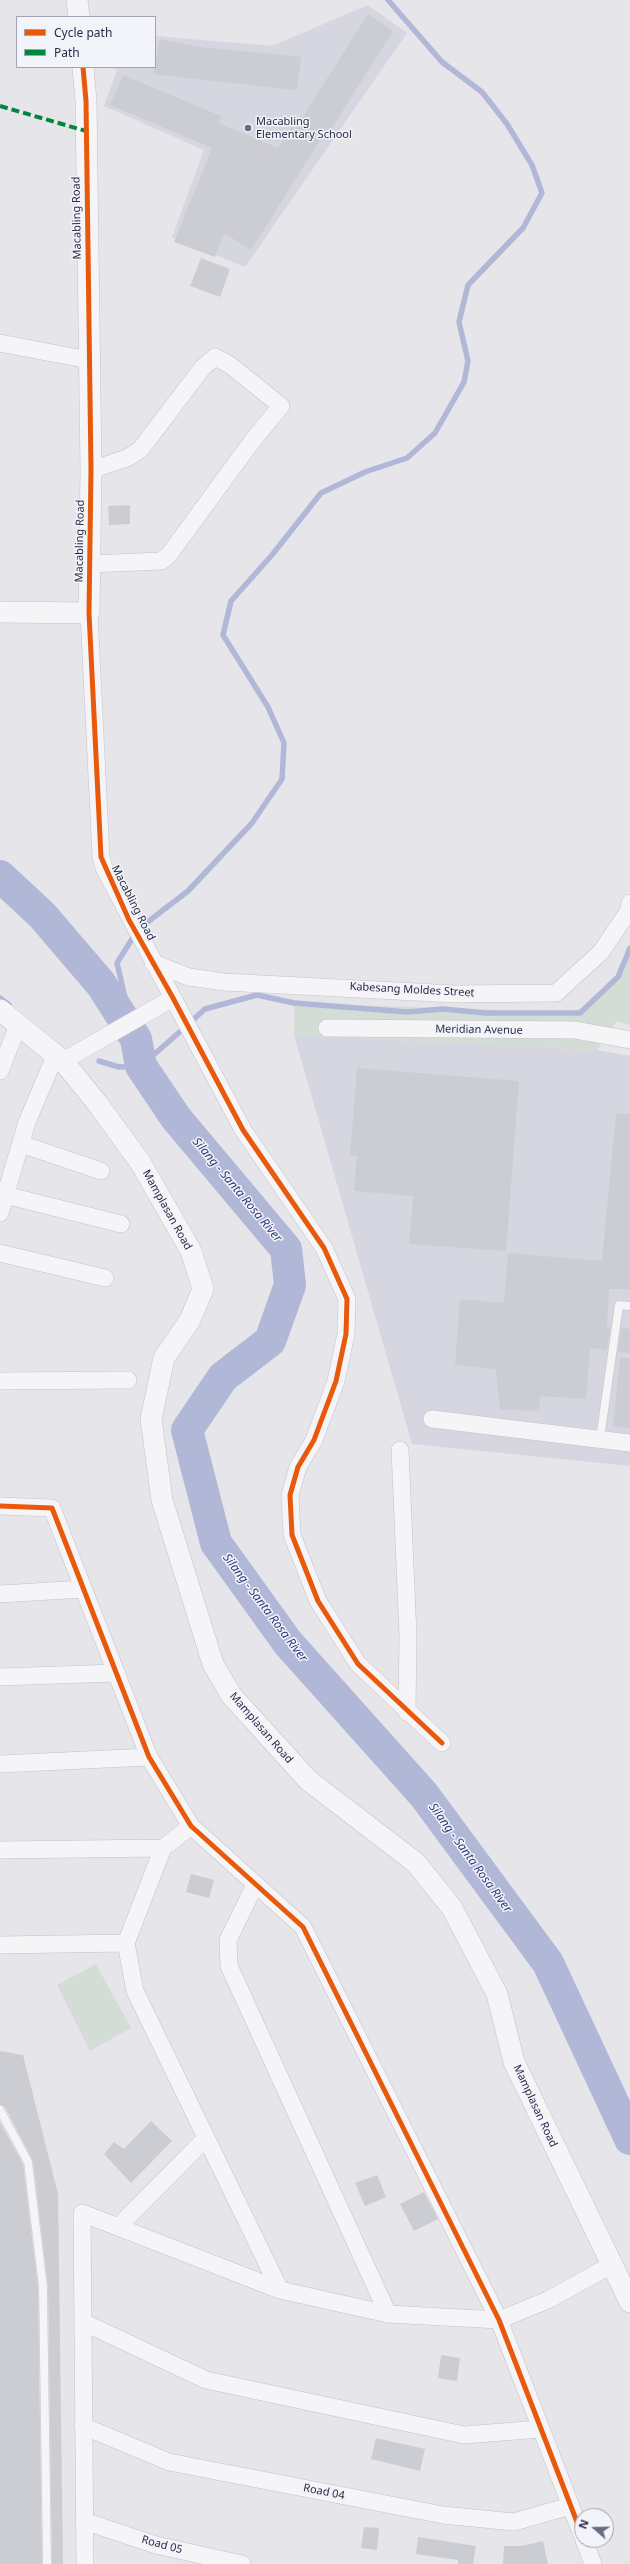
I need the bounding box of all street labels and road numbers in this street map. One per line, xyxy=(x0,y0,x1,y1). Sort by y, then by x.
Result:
street label: Macabling Road xyxy=(70,176,84,260)
street label: Macabling Road xyxy=(73,499,87,583)
street label: Macabling Road xyxy=(108,863,158,943)
street label: Kabesang Moldes Street xyxy=(349,980,475,1000)
street label: Meridian Avenue xyxy=(435,1023,523,1037)
street label: Mamplasan Road xyxy=(139,1168,195,1252)
street label: Mamplasan Road xyxy=(227,1690,295,1766)
street label: Mamplasan Road xyxy=(510,2063,560,2149)
street label: Road 04 xyxy=(302,2482,346,2502)
street label: Road 05 xyxy=(140,2533,184,2557)

